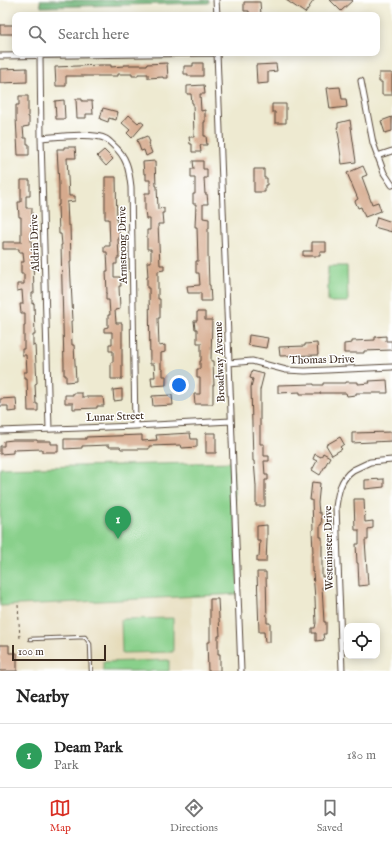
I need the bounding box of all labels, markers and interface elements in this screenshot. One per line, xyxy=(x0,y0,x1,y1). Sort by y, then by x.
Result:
search box xyxy=(12,12,380,56)
icon: search xyxy=(26,23,48,45)
text: Search here xyxy=(58,25,129,44)
street label: Armstrong Drive xyxy=(115,206,131,285)
street label: Aldrin Drive xyxy=(27,214,43,273)
street label: Broadway Avenue xyxy=(212,321,228,403)
street label: Thomas Drive xyxy=(289,352,355,368)
your location xyxy=(169,375,189,395)
street label: Lunar Street xyxy=(86,409,144,425)
pin: 1 xyxy=(105,506,131,539)
street label: Westminster Drive xyxy=(321,506,337,590)
map controls xyxy=(344,623,380,659)
button: locate xyxy=(344,623,380,659)
scale bar xyxy=(12,643,106,662)
text: 100 m xyxy=(18,645,44,659)
text: Nearby xyxy=(16,687,69,708)
text: Deam Park xyxy=(54,738,123,757)
text: 1 xyxy=(27,747,31,764)
text: 180 m xyxy=(347,747,376,764)
text: Park xyxy=(54,757,79,774)
tab: Map xyxy=(49,797,71,835)
tab: Directions xyxy=(170,797,218,835)
tab: Saved xyxy=(317,797,343,835)

